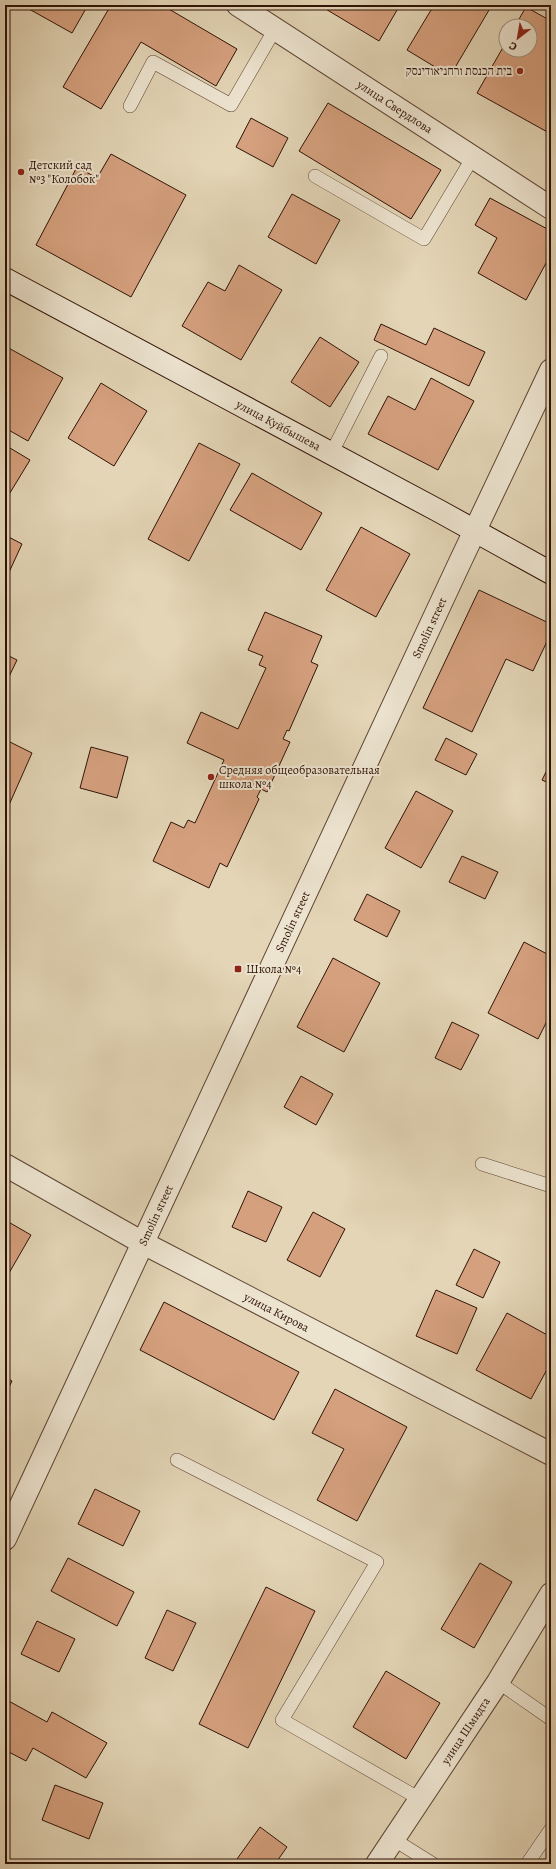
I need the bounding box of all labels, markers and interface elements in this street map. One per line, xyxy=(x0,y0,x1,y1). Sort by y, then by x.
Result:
north arrow xyxy=(498,18,538,58)
text: С xyxy=(506,38,520,54)
place label: בית הכנסת ורחניאודינסק xyxy=(406,63,512,79)
marker: בית הכנסת ורחניאודינסק xyxy=(515,66,525,76)
street label: улица Свердлова xyxy=(353,76,436,137)
place label: Детский сад №3 "Колобок" xyxy=(29,157,100,187)
marker: Детский сад №3 "Колобок" xyxy=(16,167,26,177)
street label: улица Куйбышева xyxy=(232,396,324,455)
street label: Smolin street xyxy=(408,595,450,661)
place label: Средняя общеобразовательная школа №4 xyxy=(219,762,380,792)
marker: Средняя общеобразовательная школа №4 xyxy=(206,772,216,782)
street label: Smolin street xyxy=(271,889,314,955)
place label: Школа №4 xyxy=(246,961,302,977)
marker: Школа №4 xyxy=(233,964,243,974)
street label: Smolin street xyxy=(135,1182,177,1248)
street label: улица Кирова xyxy=(240,1288,312,1336)
street label: улица Шмидта xyxy=(437,1694,494,1768)

